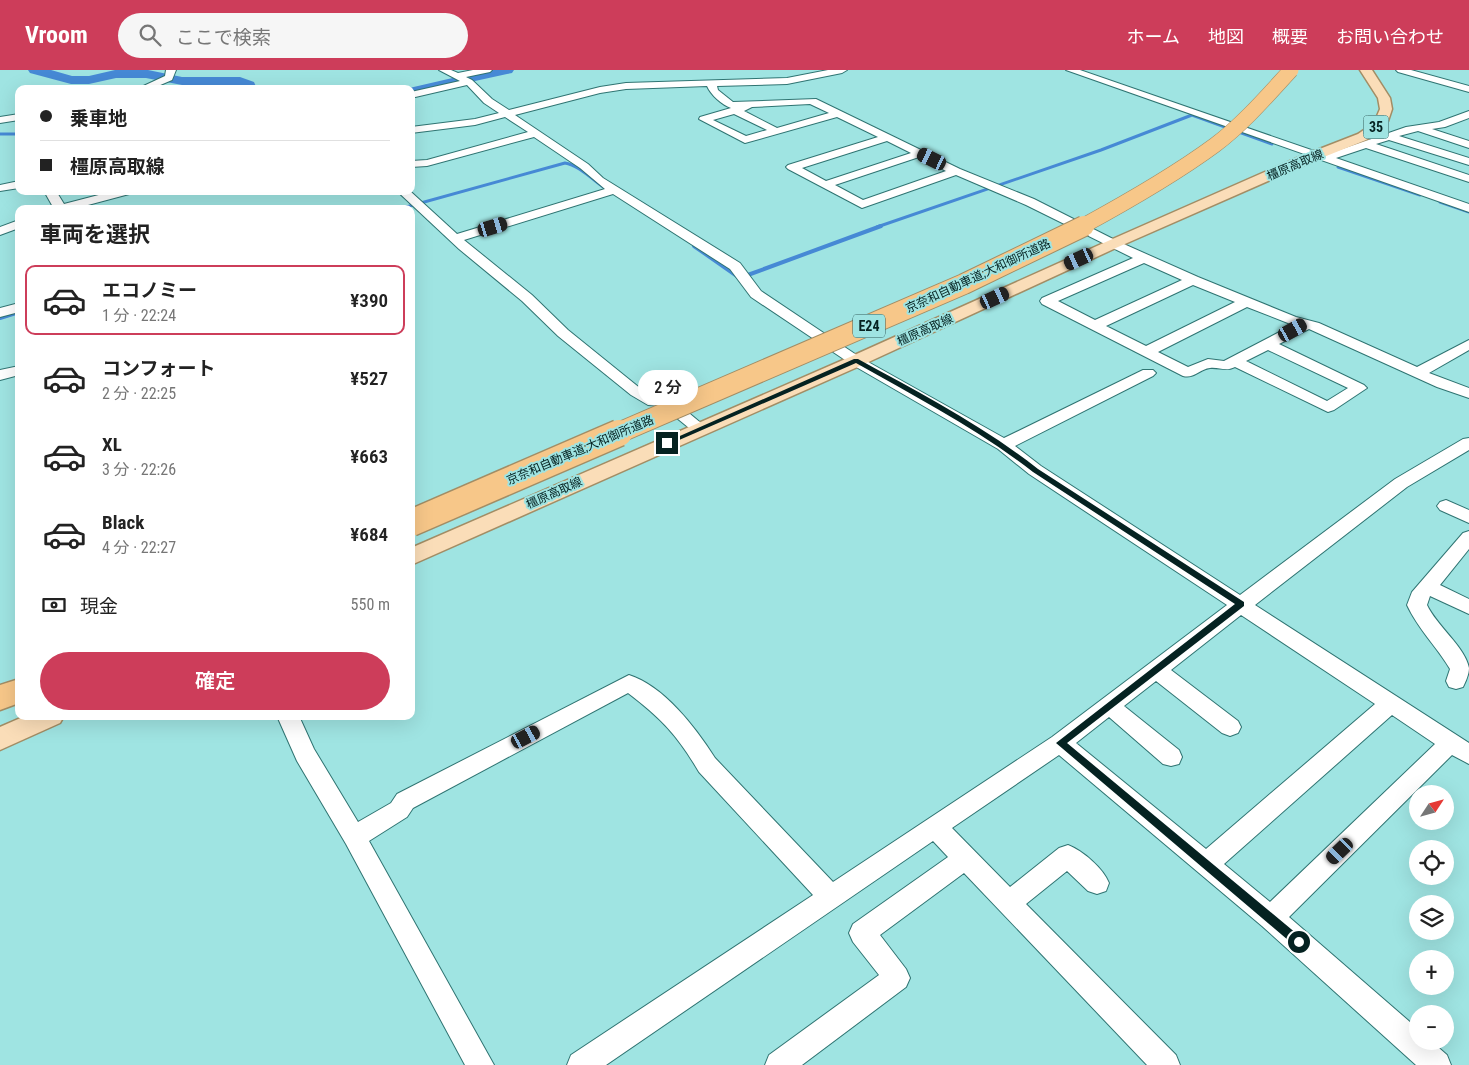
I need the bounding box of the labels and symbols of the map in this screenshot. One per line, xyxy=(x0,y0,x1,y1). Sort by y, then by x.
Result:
road number: 35 xyxy=(1364,116,1388,138)
car xyxy=(915,146,948,172)
street label: 橿原高取線 xyxy=(1265,147,1325,183)
car xyxy=(476,215,509,239)
street label: 京奈和自動車道;大和御所道路 xyxy=(903,236,1053,316)
car xyxy=(1062,246,1095,272)
car xyxy=(978,285,1011,311)
street label: 橿原高取線 xyxy=(895,311,955,349)
road number: E24 xyxy=(853,315,885,338)
car xyxy=(1276,316,1309,344)
callout: 2 分 xyxy=(637,370,697,406)
street label: 京奈和自動車道;大和御所道路 xyxy=(504,413,656,487)
route end xyxy=(656,432,678,454)
street label: 橿原高取線 xyxy=(524,474,584,512)
car xyxy=(509,723,542,751)
north arrow xyxy=(1409,785,1454,830)
car xyxy=(1324,835,1356,867)
route start xyxy=(1288,931,1310,953)

